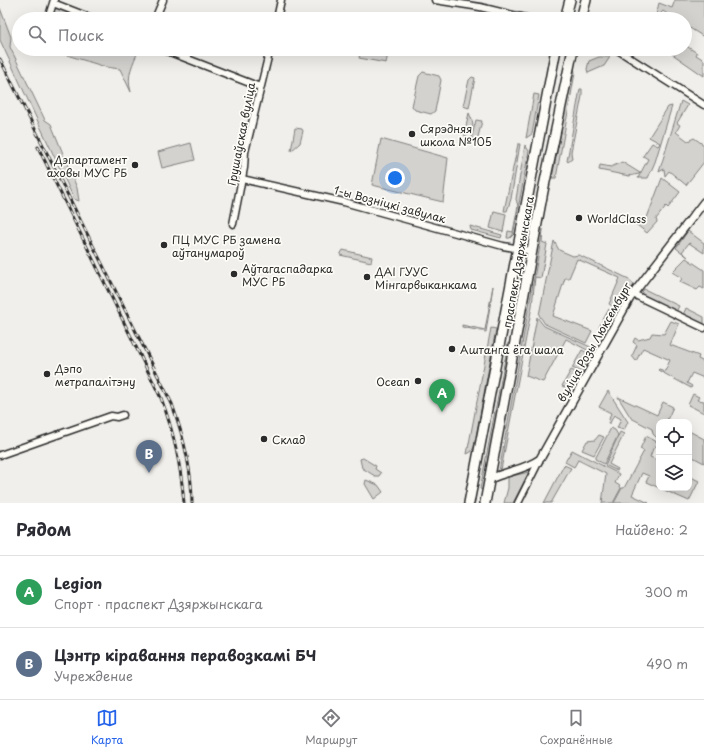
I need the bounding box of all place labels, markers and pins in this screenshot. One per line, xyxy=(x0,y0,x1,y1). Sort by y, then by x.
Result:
place label: Сярэдняя школа №105 xyxy=(420,120,492,150)
marker: Сярэдняя школа №105 xyxy=(407,129,417,139)
place label: Дэпартамент аховы МУС РБ xyxy=(47,151,128,181)
marker: Дэпартамент аховы МУС РБ xyxy=(130,160,140,170)
place label: WorldClass xyxy=(587,210,646,227)
marker: WorldClass xyxy=(574,213,584,223)
place label: ПЦ МУС РБ замена аўтанумароў xyxy=(172,231,281,261)
marker: ПЦ МУС РБ замена аўтанумароў xyxy=(159,240,169,250)
place label: Аўтагаспадарка МУС РБ xyxy=(242,260,333,290)
place label: ДАІ ГУУС Мінгарвыканкама xyxy=(374,263,477,293)
marker: Аўтагаспадарка МУС РБ xyxy=(229,269,239,279)
marker: ДАІ ГУУС Мінгарвыканкама xyxy=(362,272,372,282)
place label: Аштанга ёга шала xyxy=(460,341,564,358)
marker: Аштанга ёга шала xyxy=(447,344,457,354)
place label: Дэпо метрапалітэну xyxy=(54,360,136,390)
marker: Дэпо метрапалітэну xyxy=(42,369,52,379)
place label: Ocean xyxy=(376,373,410,390)
marker: Ocean xyxy=(413,376,423,386)
pin: A xyxy=(429,379,455,412)
place label: Склад xyxy=(272,431,306,448)
marker: Склад xyxy=(259,434,269,444)
pin: B xyxy=(136,440,162,473)

